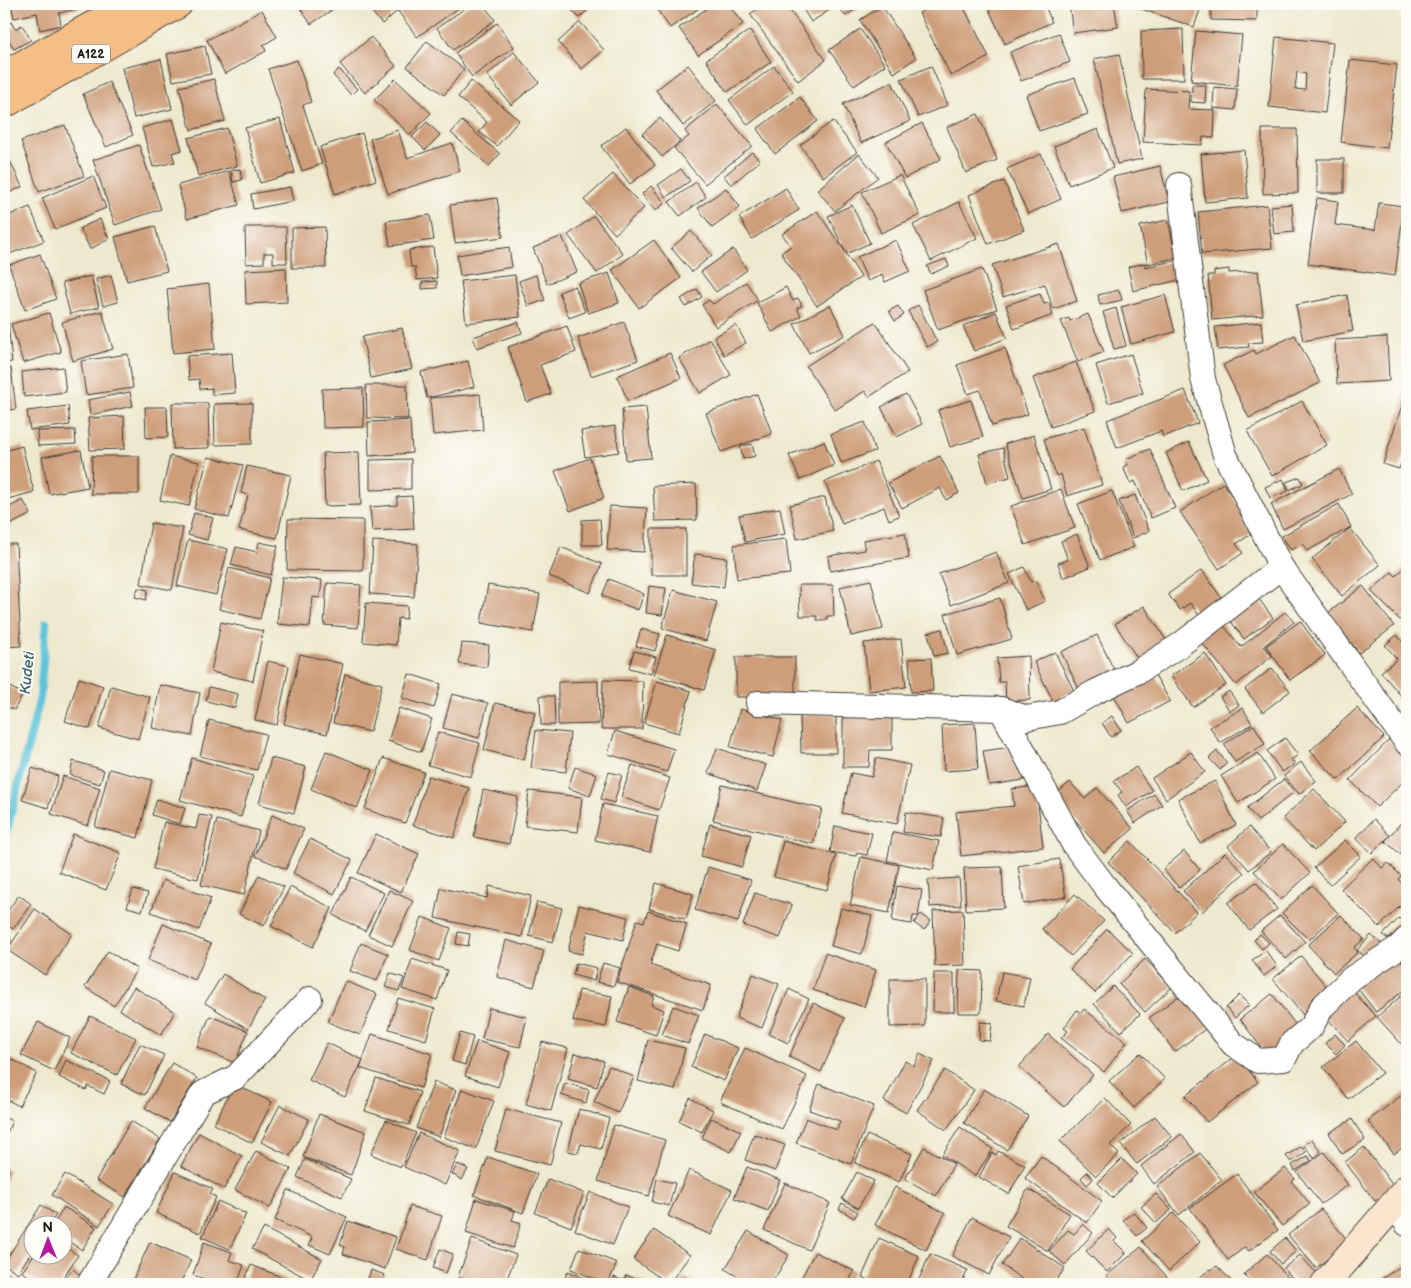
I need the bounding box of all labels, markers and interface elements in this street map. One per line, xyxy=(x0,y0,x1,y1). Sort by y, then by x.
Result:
road number: A122 xyxy=(72,44,110,64)
water label: Kudeti xyxy=(16,650,39,695)
north arrow xyxy=(22,1216,72,1266)
text: N xyxy=(42,1219,53,1236)

